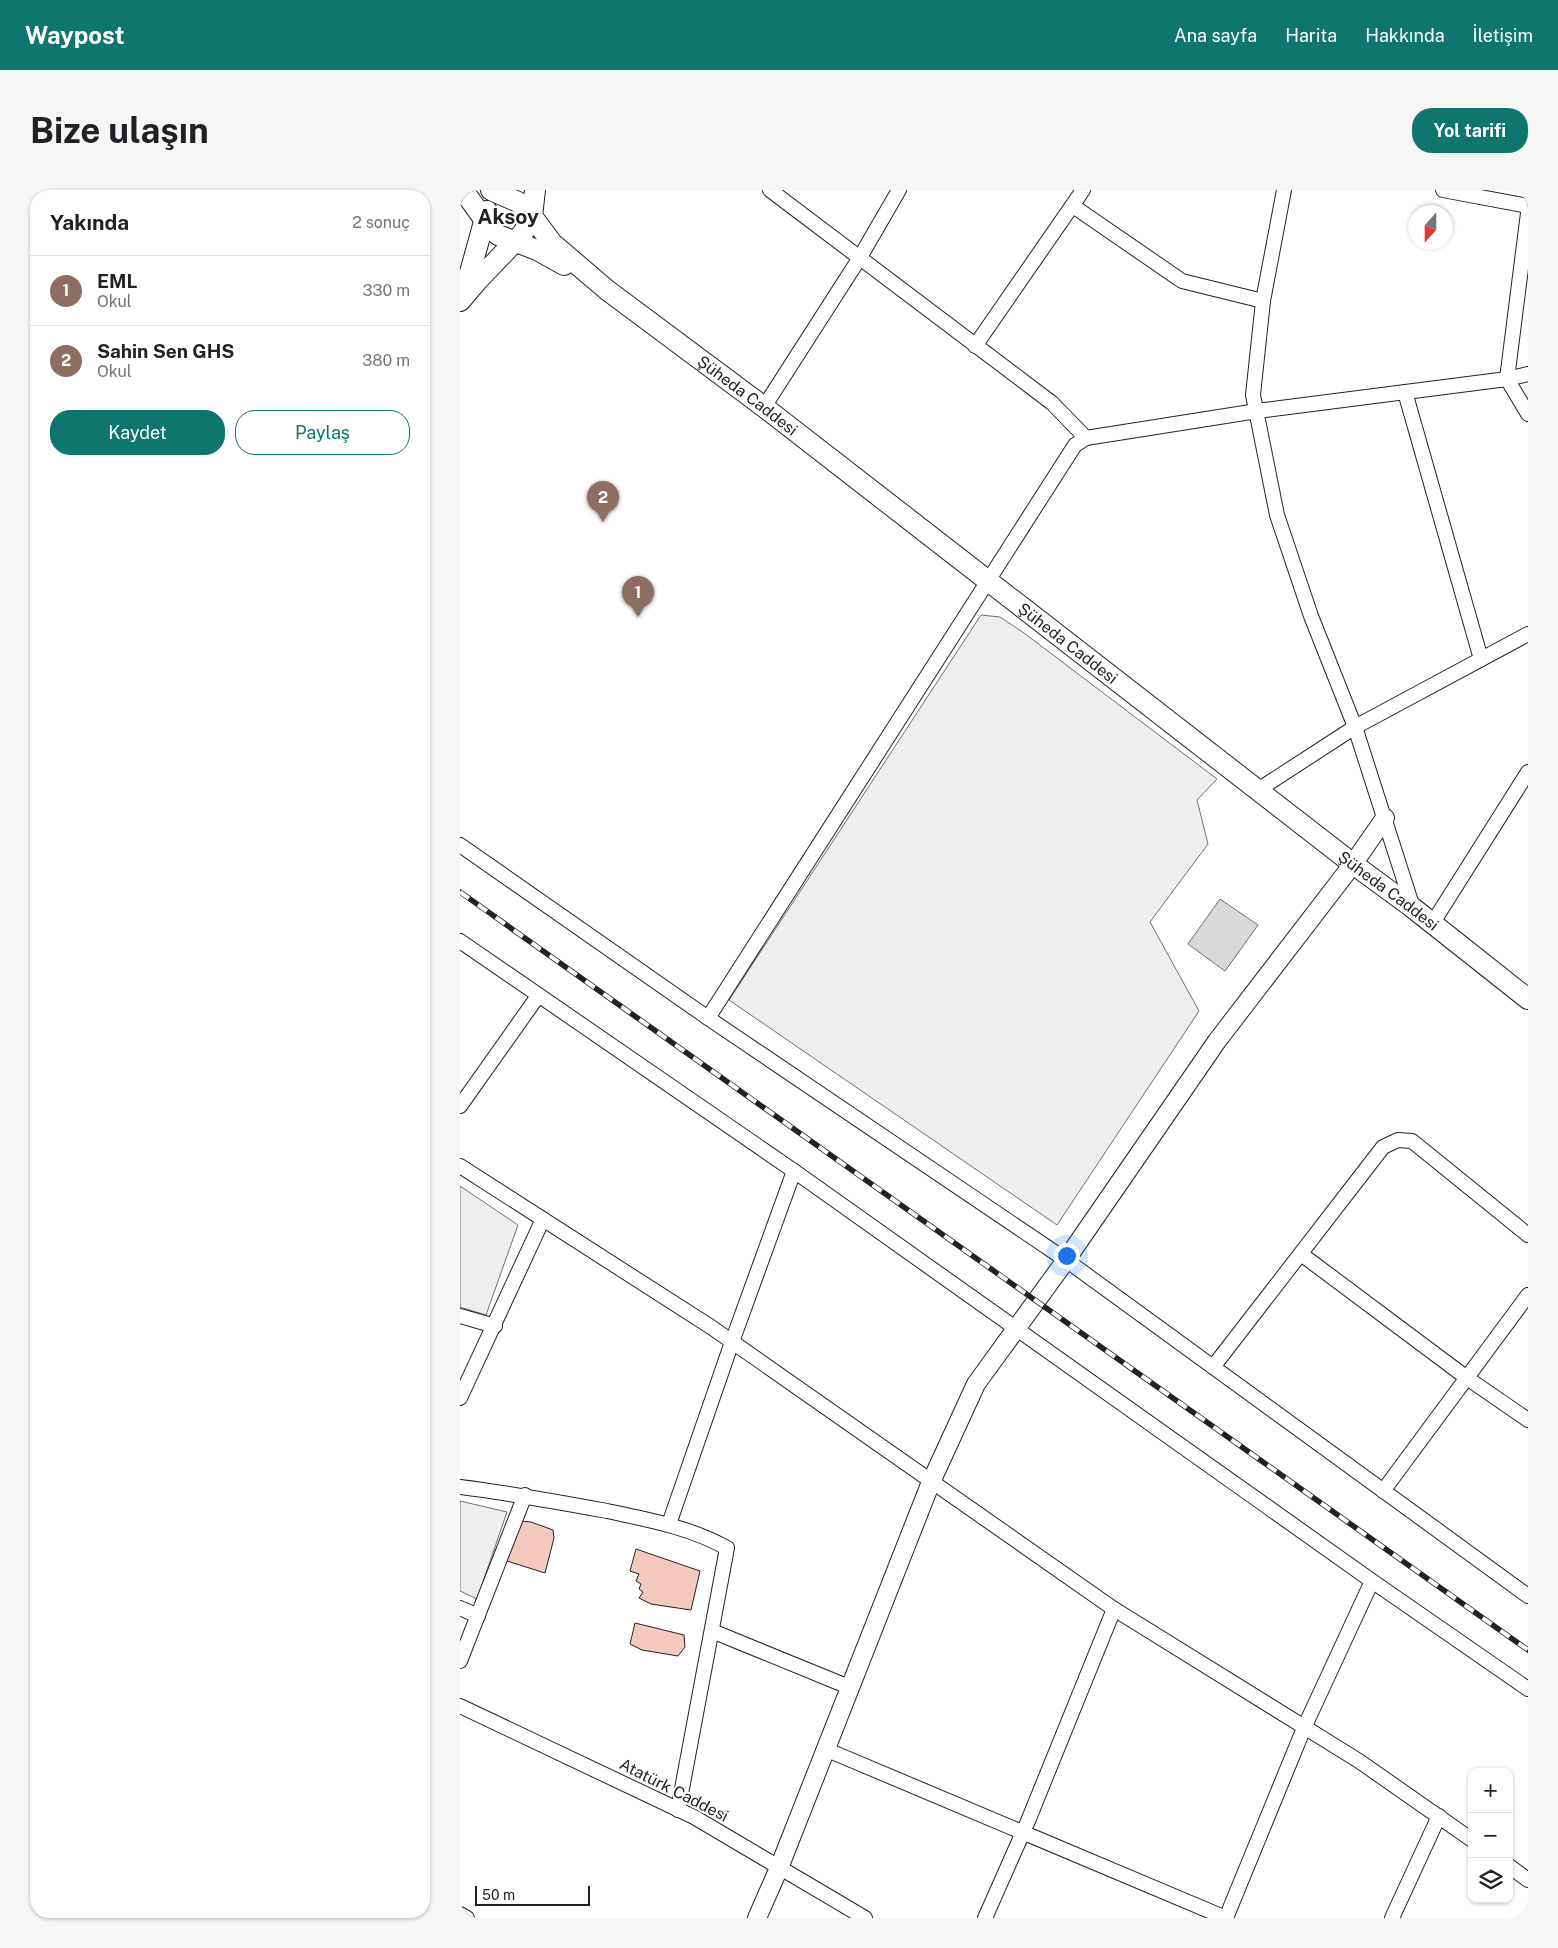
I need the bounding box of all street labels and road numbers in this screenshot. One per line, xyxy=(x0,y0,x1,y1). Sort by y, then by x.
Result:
street label: Şüheda Caddesi xyxy=(694,351,802,439)
street label: Şüheda Caddesi xyxy=(1015,598,1122,687)
street label: Şüheda Caddesi xyxy=(1335,847,1443,934)
street label: Atatürk Caddesi xyxy=(616,1754,732,1826)

